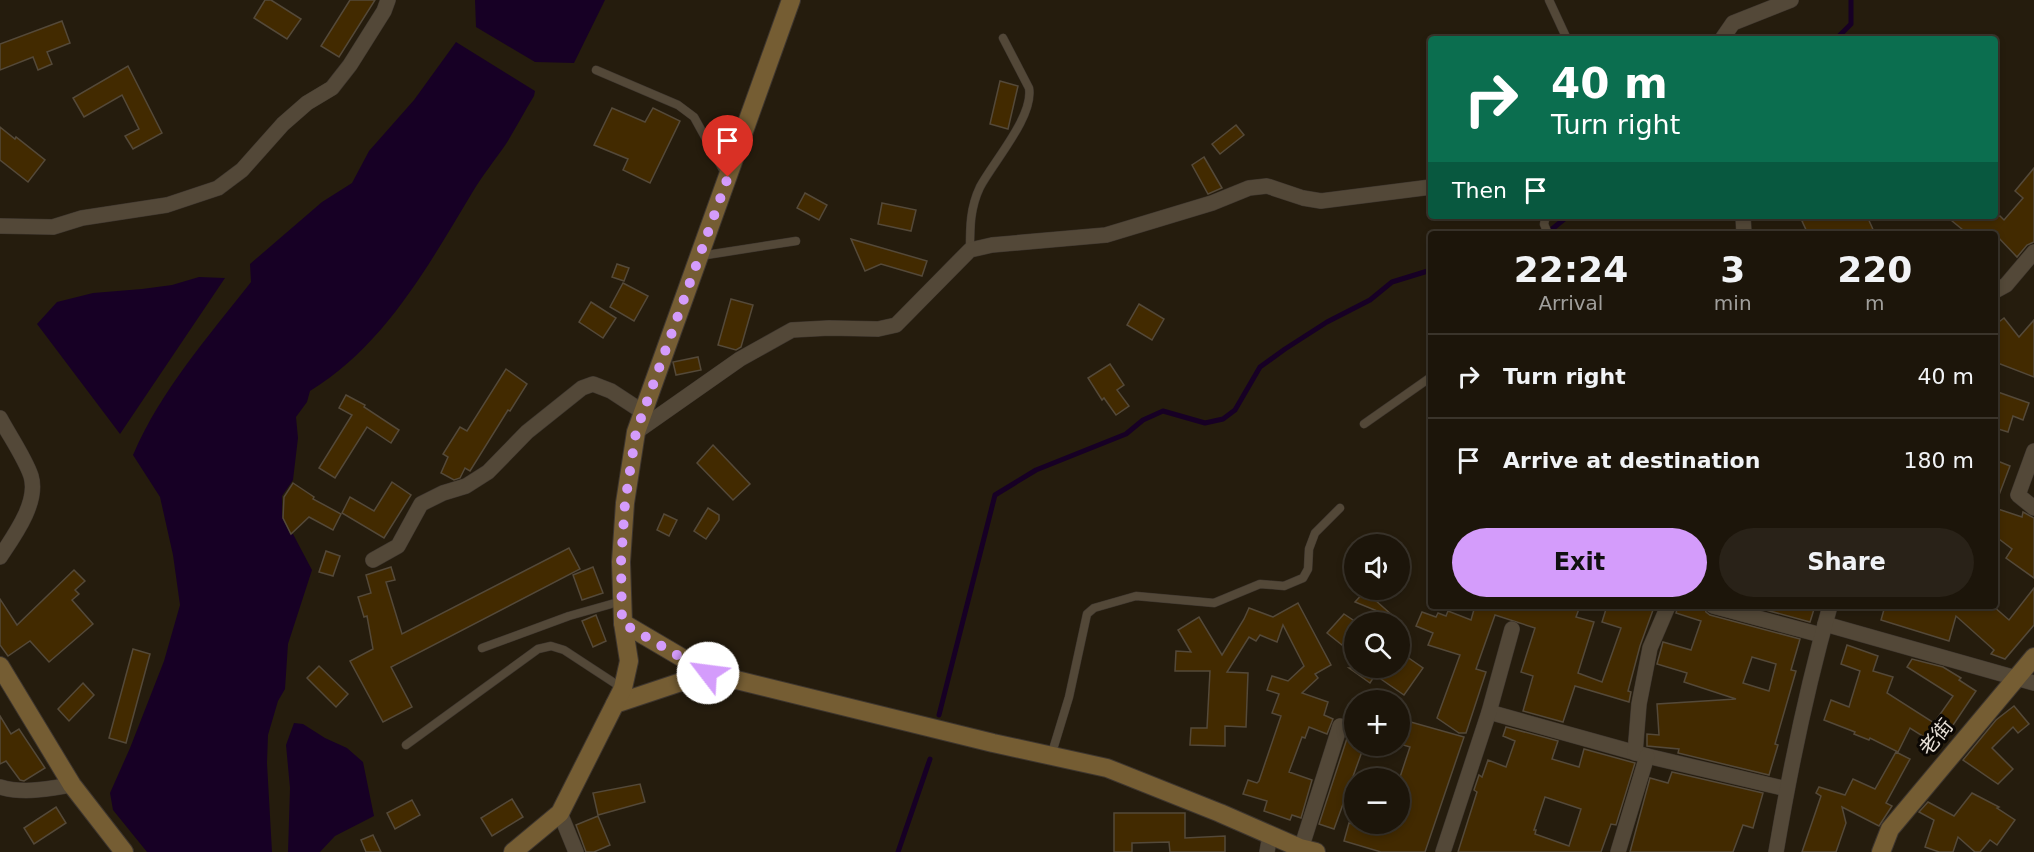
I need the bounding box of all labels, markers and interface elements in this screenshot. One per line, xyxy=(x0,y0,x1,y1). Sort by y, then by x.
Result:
text: 40 m xyxy=(1551,59,1668,108)
icon: right xyxy=(1452,60,1530,138)
text: Turn right xyxy=(1551,109,1680,140)
pin xyxy=(702,115,753,177)
icon: arrive xyxy=(711,124,744,157)
icon: arrive xyxy=(1519,174,1552,207)
text: Then xyxy=(1452,178,1507,203)
text: 22:24 xyxy=(1514,249,1628,290)
text: 3 xyxy=(1720,249,1745,290)
text: 220 xyxy=(1837,249,1912,290)
text: Arrival xyxy=(1538,291,1603,315)
text: min xyxy=(1714,291,1752,315)
text: m xyxy=(1865,291,1885,315)
icon: right xyxy=(1452,360,1485,393)
text: Turn right xyxy=(1503,364,1626,389)
text: 40 m xyxy=(1918,364,1974,389)
icon: arrive xyxy=(1452,444,1485,477)
text: Arrive at destination xyxy=(1503,448,1760,473)
text: 180 m xyxy=(1904,448,1974,473)
button: Exit xyxy=(1452,528,1707,597)
button: Share xyxy=(1719,528,1974,597)
map controls xyxy=(1344,534,1410,834)
button: sound xyxy=(1344,534,1410,600)
button: search xyxy=(1344,612,1410,678)
position arrow xyxy=(676,641,740,705)
button: + xyxy=(1344,690,1410,756)
street label: 老街 xyxy=(1914,714,1958,760)
button: − xyxy=(1344,768,1410,834)

